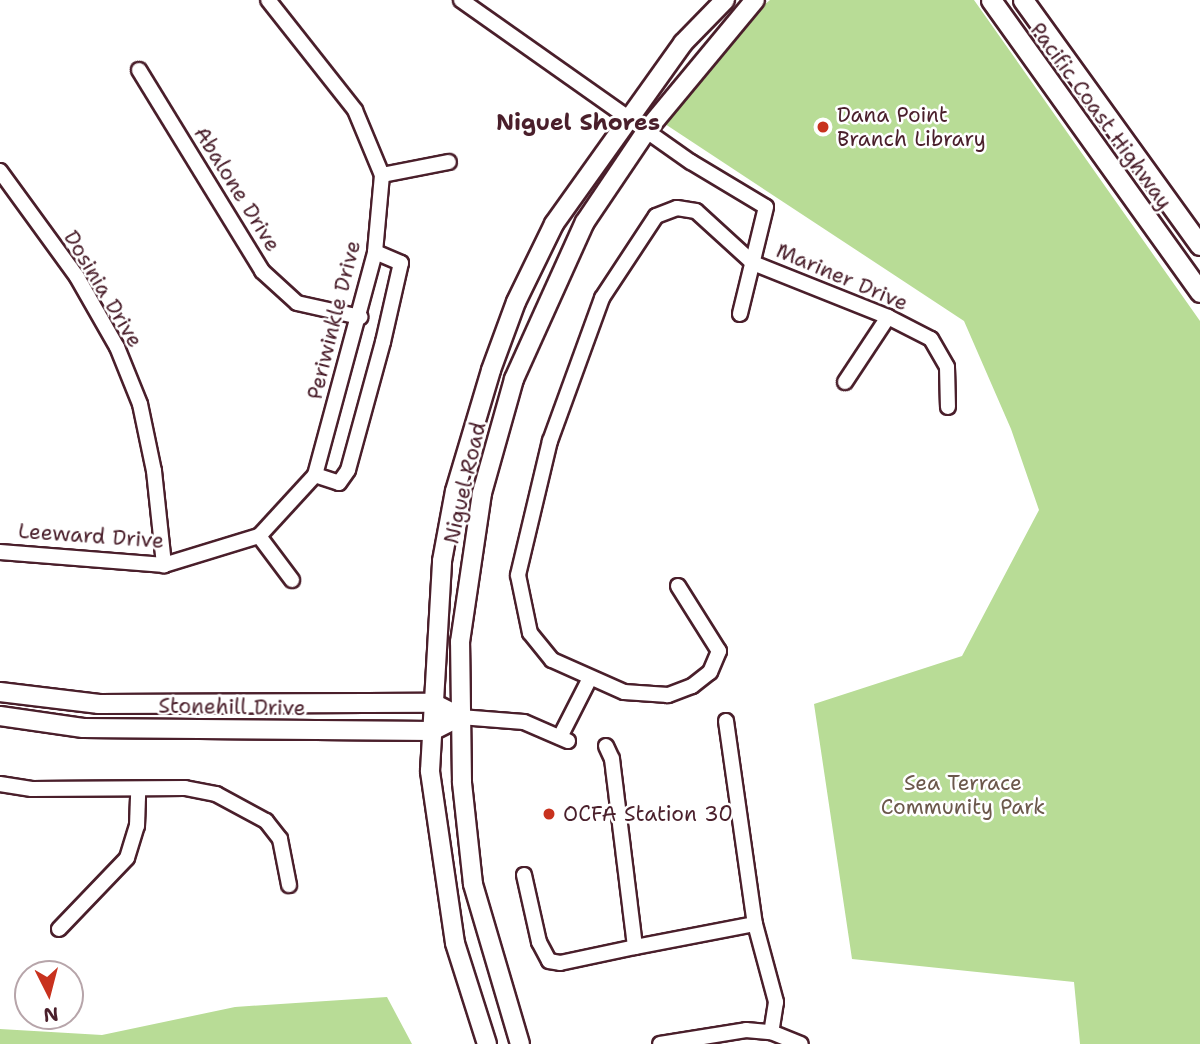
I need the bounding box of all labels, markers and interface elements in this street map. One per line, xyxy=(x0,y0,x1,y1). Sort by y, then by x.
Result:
street label: Pacific Coast Highway xyxy=(1025,18,1177,214)
place label: Dana Point Branch Library xyxy=(837,102,986,152)
district label: Niguel Shores xyxy=(496,108,660,136)
marker: Dana Point Branch Library xyxy=(815,119,831,135)
street label: Abalone Drive xyxy=(189,122,285,256)
street label: Dosinia Drive xyxy=(58,226,148,352)
street label: Periwinkle Drive xyxy=(302,238,366,402)
street label: Mariner Drive xyxy=(772,238,912,316)
street label: Niguel Road xyxy=(439,420,491,546)
street label: Leeward Drive xyxy=(17,518,165,554)
street label: Stonehill Drive xyxy=(158,693,306,721)
park label: Sea Terrace Community Park xyxy=(881,770,1045,820)
place label: OCFA Station 30 xyxy=(563,801,733,827)
marker: OCFA Station 30 xyxy=(541,806,557,822)
north arrow xyxy=(14,960,84,1030)
text: N xyxy=(42,1001,60,1028)

